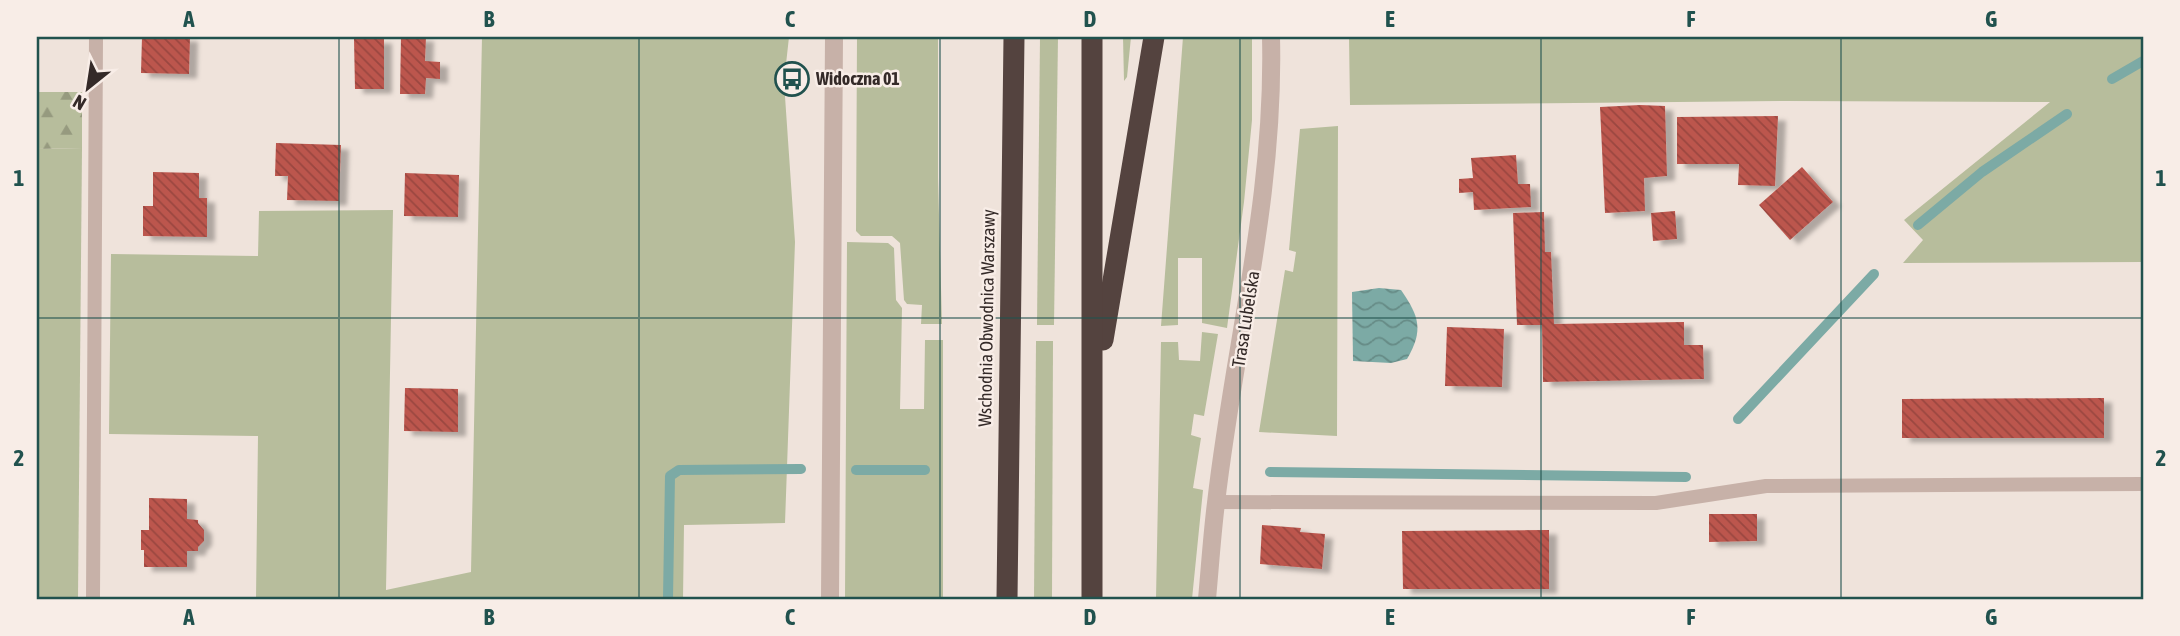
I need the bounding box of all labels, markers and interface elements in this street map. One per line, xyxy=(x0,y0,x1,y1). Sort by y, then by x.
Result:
text: A xyxy=(182,6,195,32)
text: B xyxy=(484,6,495,32)
text: C xyxy=(785,6,796,32)
text: D xyxy=(1084,6,1097,32)
text: E xyxy=(1385,6,1395,32)
text: F xyxy=(1686,6,1696,32)
text: G xyxy=(1985,6,1997,32)
north arrow xyxy=(52,52,122,122)
bus stop icon: Widoczna 01 xyxy=(773,60,811,98)
place label: Widoczna 01 xyxy=(815,68,900,89)
text: N xyxy=(69,90,90,115)
text: 1 xyxy=(14,165,25,191)
text: 1 xyxy=(2156,165,2167,191)
street label: Wschodnia Obwodnica Warszawy xyxy=(974,209,999,427)
street label: Trasa Lubelska xyxy=(1228,269,1263,369)
text: 2 xyxy=(14,445,24,471)
text: 2 xyxy=(2156,445,2166,471)
text: A xyxy=(182,604,195,630)
text: B xyxy=(484,604,495,630)
text: C xyxy=(785,604,796,630)
text: D xyxy=(1084,604,1097,630)
text: E xyxy=(1385,604,1395,630)
text: F xyxy=(1686,604,1696,630)
text: G xyxy=(1985,604,1997,630)

